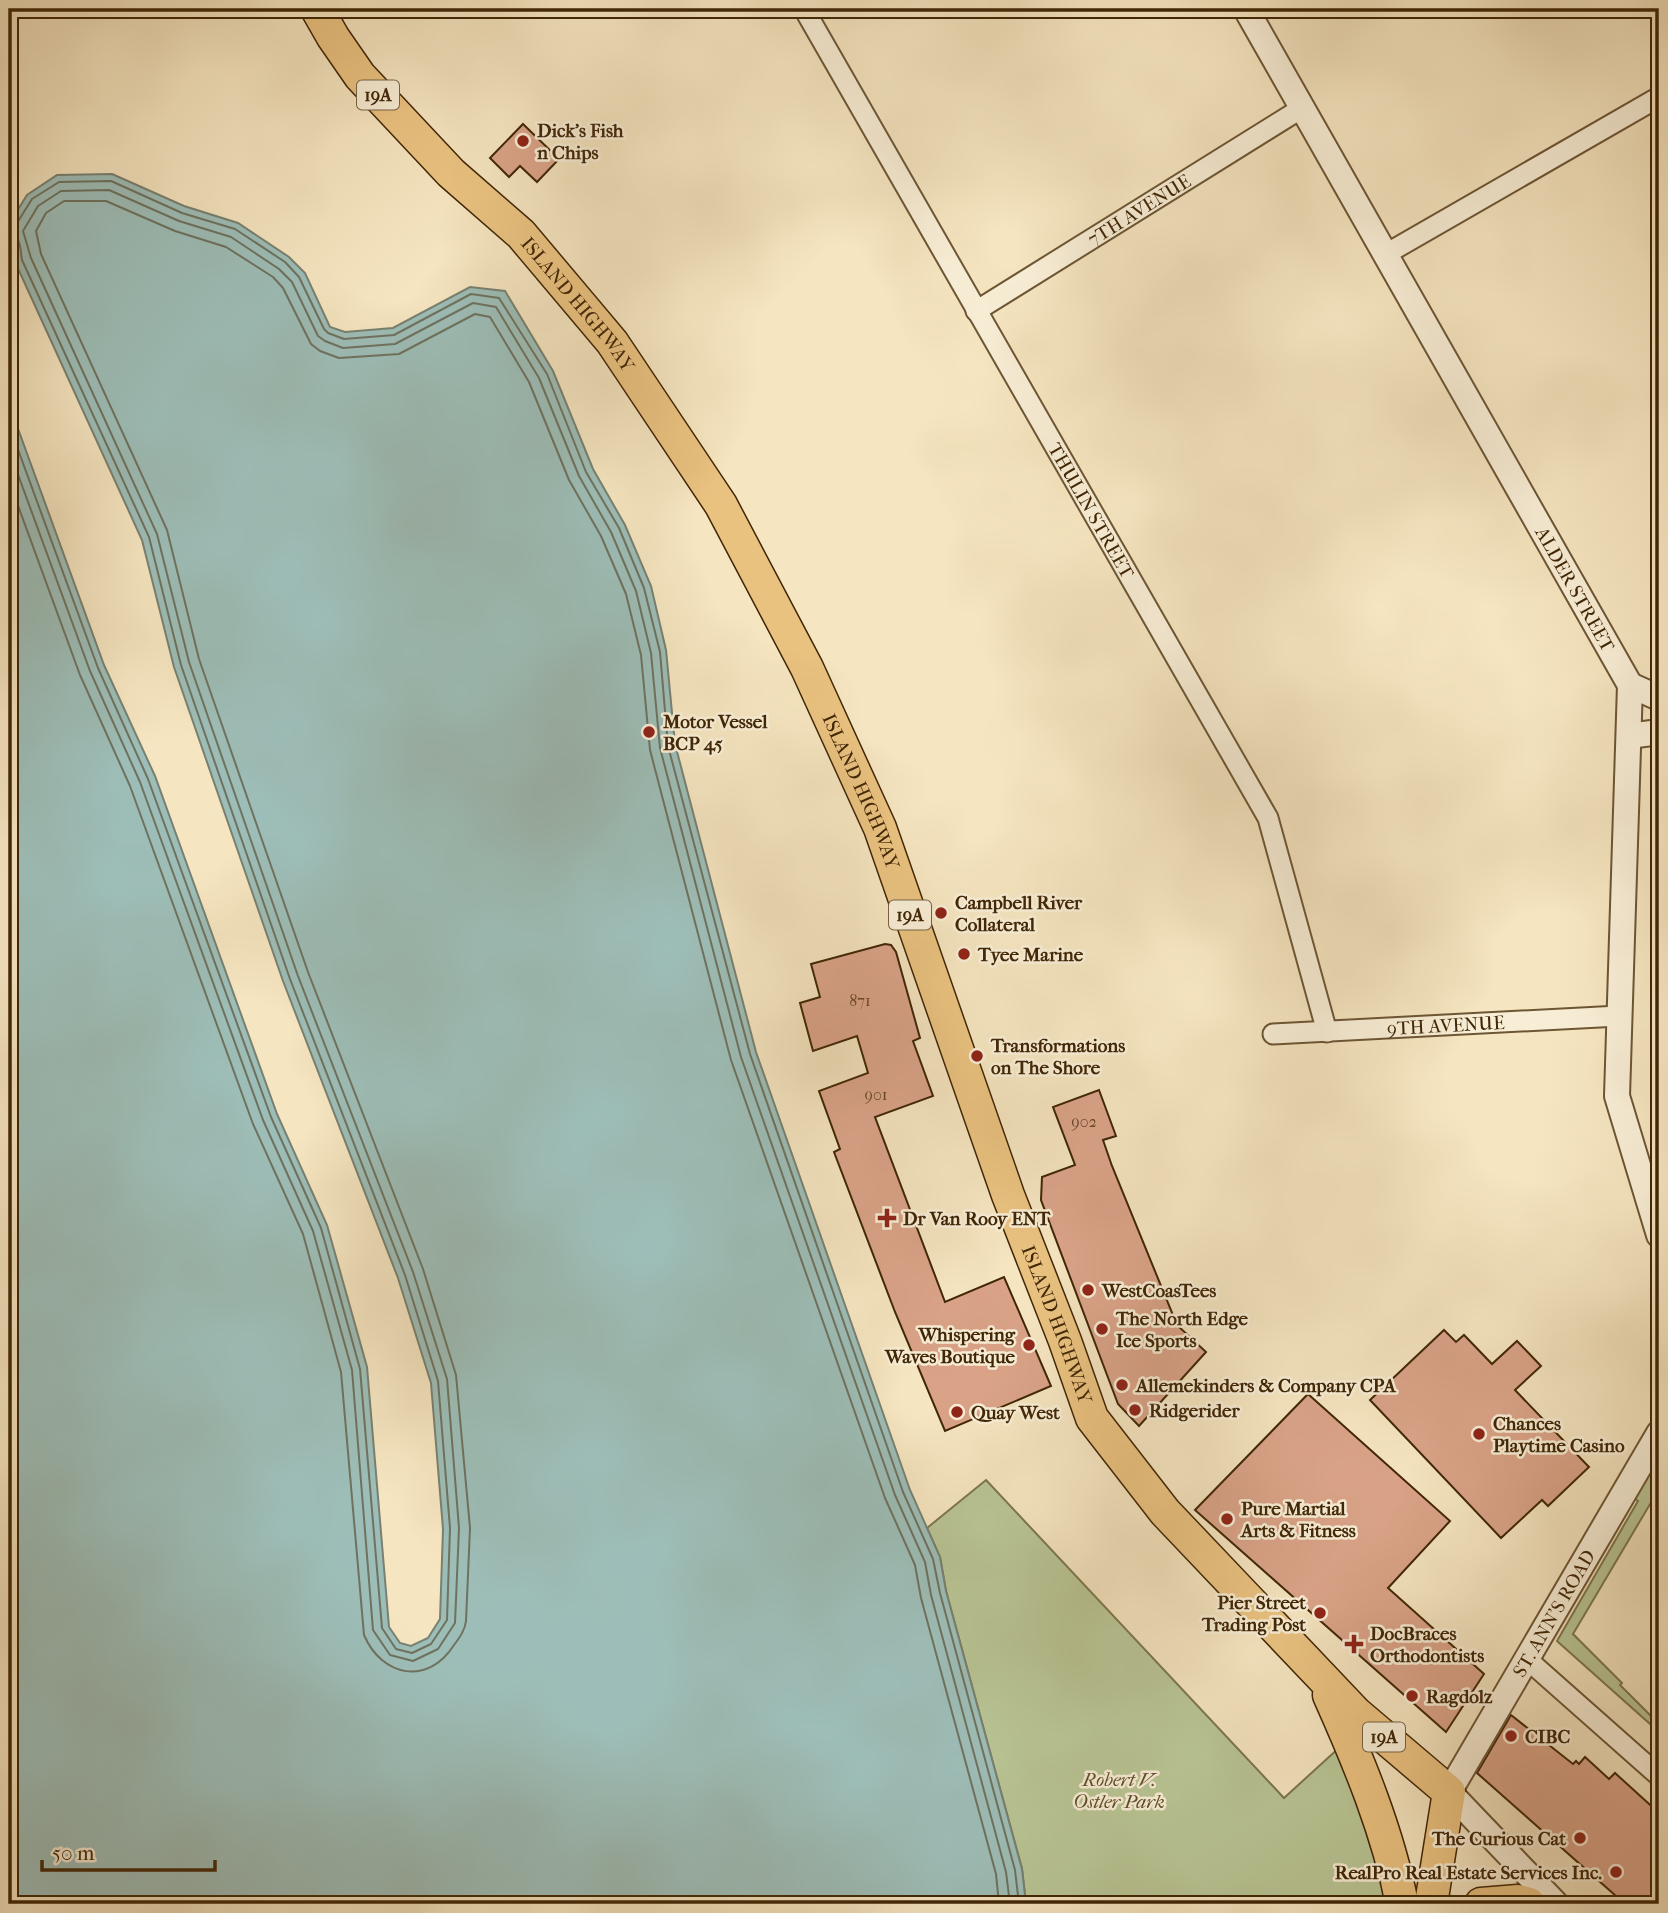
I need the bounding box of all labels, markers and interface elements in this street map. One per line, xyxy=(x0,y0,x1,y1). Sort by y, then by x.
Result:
road number: 19A xyxy=(357,80,399,110)
place label: Dick's Fish n Chips xyxy=(536,120,624,164)
marker: Dick's Fish n Chips xyxy=(515,133,531,149)
street label: 7TH AVENUE xyxy=(1084,170,1195,251)
street label: ISLAND HIGHWAY xyxy=(516,233,639,377)
street label: THULIN STREET xyxy=(1043,439,1138,583)
street label: ALDER STREET xyxy=(1530,522,1619,656)
street label: ISLAND HIGHWAY xyxy=(817,710,904,873)
place label: Motor Vessel BCP 45 xyxy=(662,711,768,755)
marker: Motor Vessel BCP 45 xyxy=(641,724,657,740)
place label: Campbell River Collateral xyxy=(955,892,1083,936)
road number: 19A xyxy=(889,900,931,930)
marker: Campbell River Collateral xyxy=(933,905,949,921)
place label: Tyee Marine xyxy=(977,944,1084,966)
marker: Tyee Marine xyxy=(956,946,972,962)
house number: 871 xyxy=(849,991,871,1010)
street label: 9TH AVENUE xyxy=(1386,1012,1506,1040)
place label: Transformations on The Shore xyxy=(990,1035,1125,1079)
marker: Transformations on The Shore xyxy=(969,1048,985,1064)
house number: 901 xyxy=(865,1085,887,1104)
house number: 902 xyxy=(1071,1112,1097,1131)
marker: Dr Van Rooy ENT xyxy=(877,1208,897,1228)
place label: Dr Van Rooy ENT xyxy=(903,1208,1051,1230)
street label: ISLAND HIGHWAY xyxy=(1017,1242,1096,1408)
place label: WestCoasTees xyxy=(1101,1280,1216,1302)
marker: WestCoasTees xyxy=(1080,1282,1096,1298)
place label: The North Edge Ice Sports xyxy=(1115,1308,1249,1352)
marker: The North Edge Ice Sports xyxy=(1094,1321,1110,1337)
place label: Whispering Waves Boutique xyxy=(884,1324,1016,1368)
marker: Whispering Waves Boutique xyxy=(1021,1337,1037,1353)
place label: Allemekinders & Company CPA xyxy=(1135,1375,1396,1397)
marker: Allemekinders & Company CPA xyxy=(1114,1377,1130,1393)
place label: Ridgerider xyxy=(1149,1400,1240,1422)
place label: Quay West xyxy=(971,1402,1060,1424)
marker: Ridgerider xyxy=(1127,1402,1143,1418)
marker: Quay West xyxy=(949,1404,965,1420)
place label: Chances Playtime Casino xyxy=(1493,1413,1625,1457)
marker: Chances Playtime Casino xyxy=(1471,1426,1487,1442)
place label: Pure Martial Arts & Fitness xyxy=(1240,1498,1356,1542)
marker: Pure Martial Arts & Fitness xyxy=(1219,1511,1235,1527)
street label: ST. ANN'S ROAD xyxy=(1509,1546,1600,1681)
place label: Pier Street Trading Post xyxy=(1201,1592,1306,1636)
marker: Pier Street Trading Post xyxy=(1312,1605,1328,1621)
place label: DocBraces Orthodontists xyxy=(1370,1623,1484,1667)
marker: DocBraces Orthodontists xyxy=(1344,1634,1364,1654)
place label: Ragdolz xyxy=(1426,1686,1493,1708)
marker: Ragdolz xyxy=(1404,1688,1420,1704)
road number: 19A xyxy=(1363,1722,1405,1752)
place label: CIBC xyxy=(1525,1726,1571,1748)
marker: CIBC xyxy=(1503,1728,1519,1744)
park label: Robert V. Ostler Park xyxy=(1073,1769,1165,1813)
place label: The Curious Cat xyxy=(1431,1828,1566,1850)
scale bar xyxy=(42,1829,215,1873)
marker: The Curious Cat xyxy=(1572,1830,1588,1846)
text: 50 m xyxy=(52,1841,95,1865)
place label: RealPro Real Estate Services Inc. xyxy=(1335,1862,1602,1884)
marker: RealPro Real Estate Services Inc. xyxy=(1608,1864,1624,1880)

